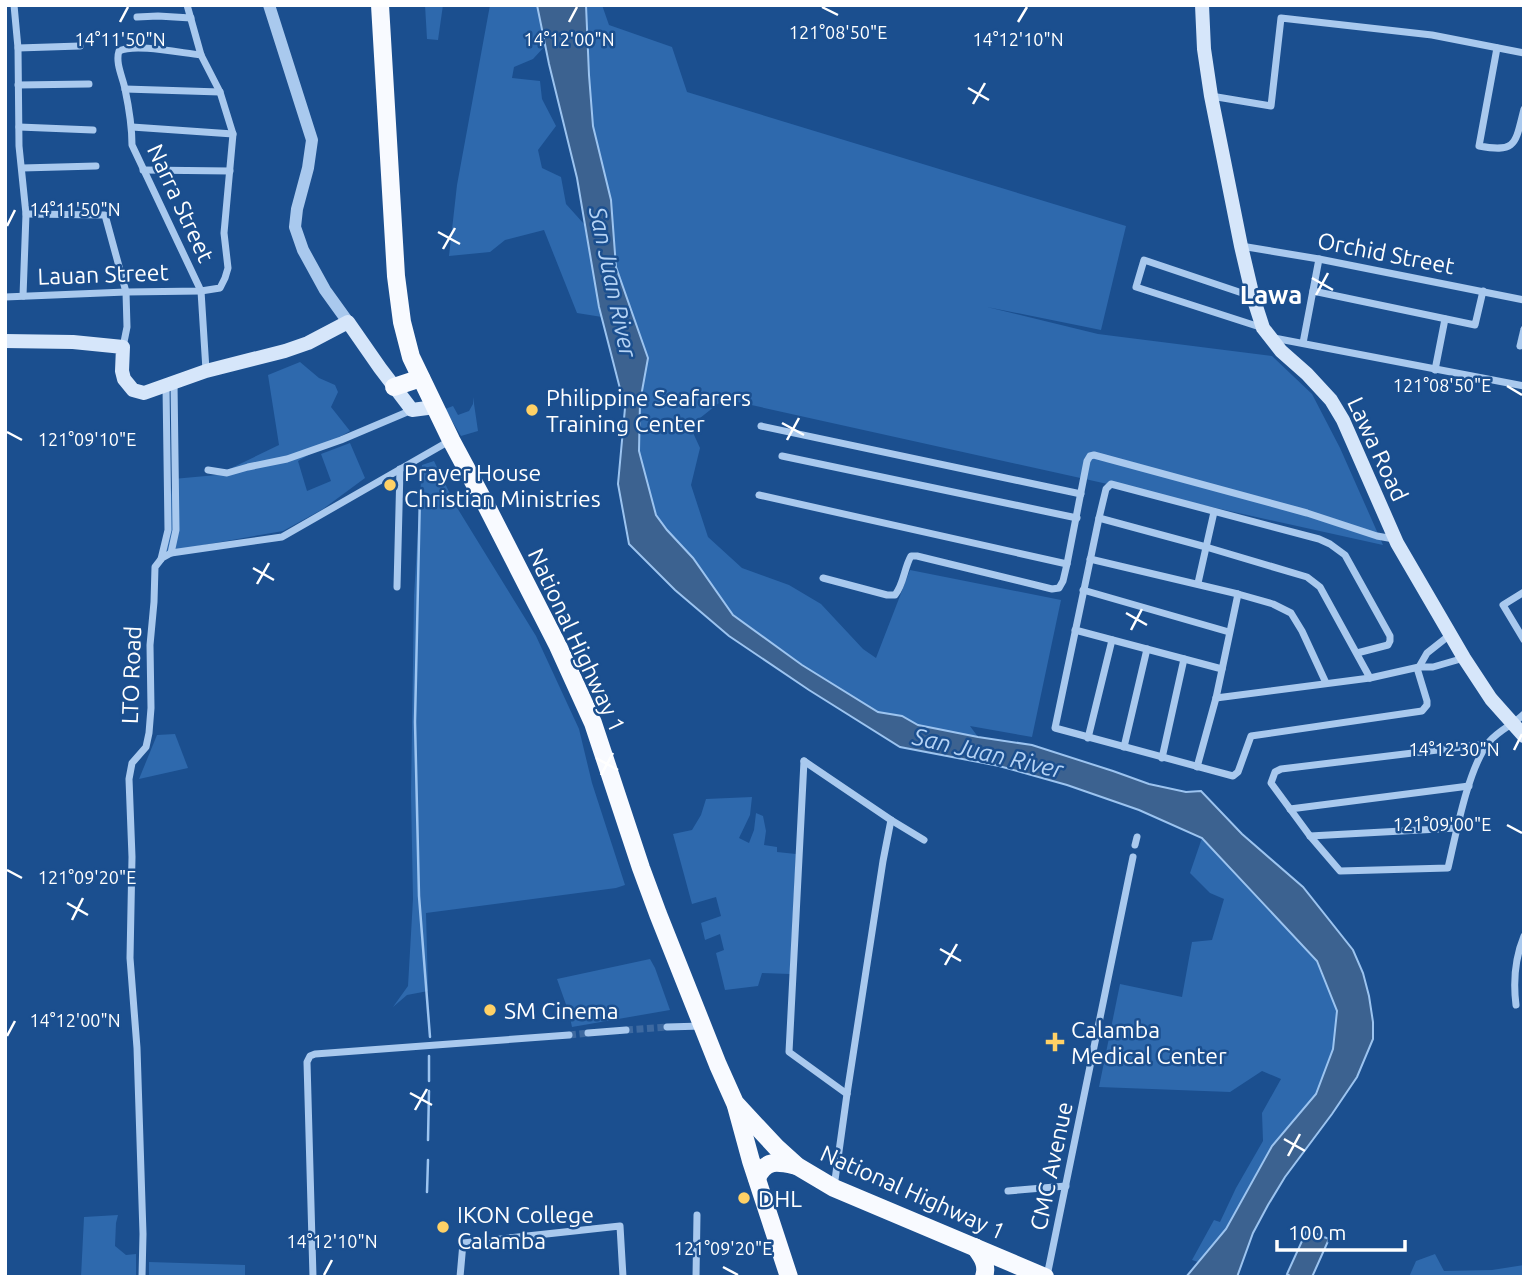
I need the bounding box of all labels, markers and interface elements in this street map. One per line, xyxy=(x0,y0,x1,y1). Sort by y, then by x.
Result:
text: 121°08'50"E xyxy=(789,22,887,42)
text: 14°11'50"N xyxy=(74,29,166,49)
text: 14°12'00"N xyxy=(523,29,615,49)
text: 14°12'10"N xyxy=(972,29,1064,49)
street label: Narra Street xyxy=(143,140,219,266)
text: 14°11'50"N xyxy=(29,199,121,219)
water label: San Juan River xyxy=(584,203,642,361)
street label: Orchid Street xyxy=(1315,227,1457,279)
street label: Lauan Street xyxy=(37,259,169,289)
district label: Lawa xyxy=(1240,280,1302,309)
text: 121°08'50"E xyxy=(1393,375,1491,395)
place label: Philippine Seafarers Training Center xyxy=(546,385,751,436)
street label: Lawa Road xyxy=(1343,393,1413,505)
marker: Philippine Seafarers Training Center xyxy=(524,402,540,418)
text: 121°09'10"E xyxy=(38,429,136,449)
place label: Prayer House Christian Ministries xyxy=(404,460,601,511)
marker: Prayer House Christian Ministries xyxy=(382,477,398,493)
street label: National Highway 1 xyxy=(524,544,630,736)
street label: LTO Road xyxy=(117,626,145,724)
water label: San Juan River xyxy=(909,722,1067,784)
text: 14°12'30"N xyxy=(1408,739,1500,759)
text: 121°09'00"E xyxy=(1393,814,1491,834)
text: 121°09'20"E xyxy=(38,867,136,887)
place label: SM Cinema xyxy=(504,998,619,1023)
marker: SM Cinema xyxy=(482,1002,498,1018)
text: 14°12'00"N xyxy=(29,1010,121,1030)
place label: Calamba Medical Center xyxy=(1071,1017,1227,1068)
marker: Calamba Medical Center xyxy=(1045,1032,1065,1052)
street label: CMC Avenue xyxy=(1025,1099,1077,1233)
street label: National Highway 1 xyxy=(817,1140,1009,1244)
place label: DHL xyxy=(758,1186,802,1211)
marker: DHL xyxy=(736,1190,752,1206)
place label: IKON College Calamba xyxy=(457,1202,594,1253)
scale bar xyxy=(1277,1208,1405,1252)
marker: IKON College Calamba xyxy=(435,1219,451,1235)
text: 100 m xyxy=(1288,1220,1346,1244)
text: 14°12'10"N xyxy=(286,1231,378,1251)
text: 121°09'20"E xyxy=(674,1238,772,1258)

